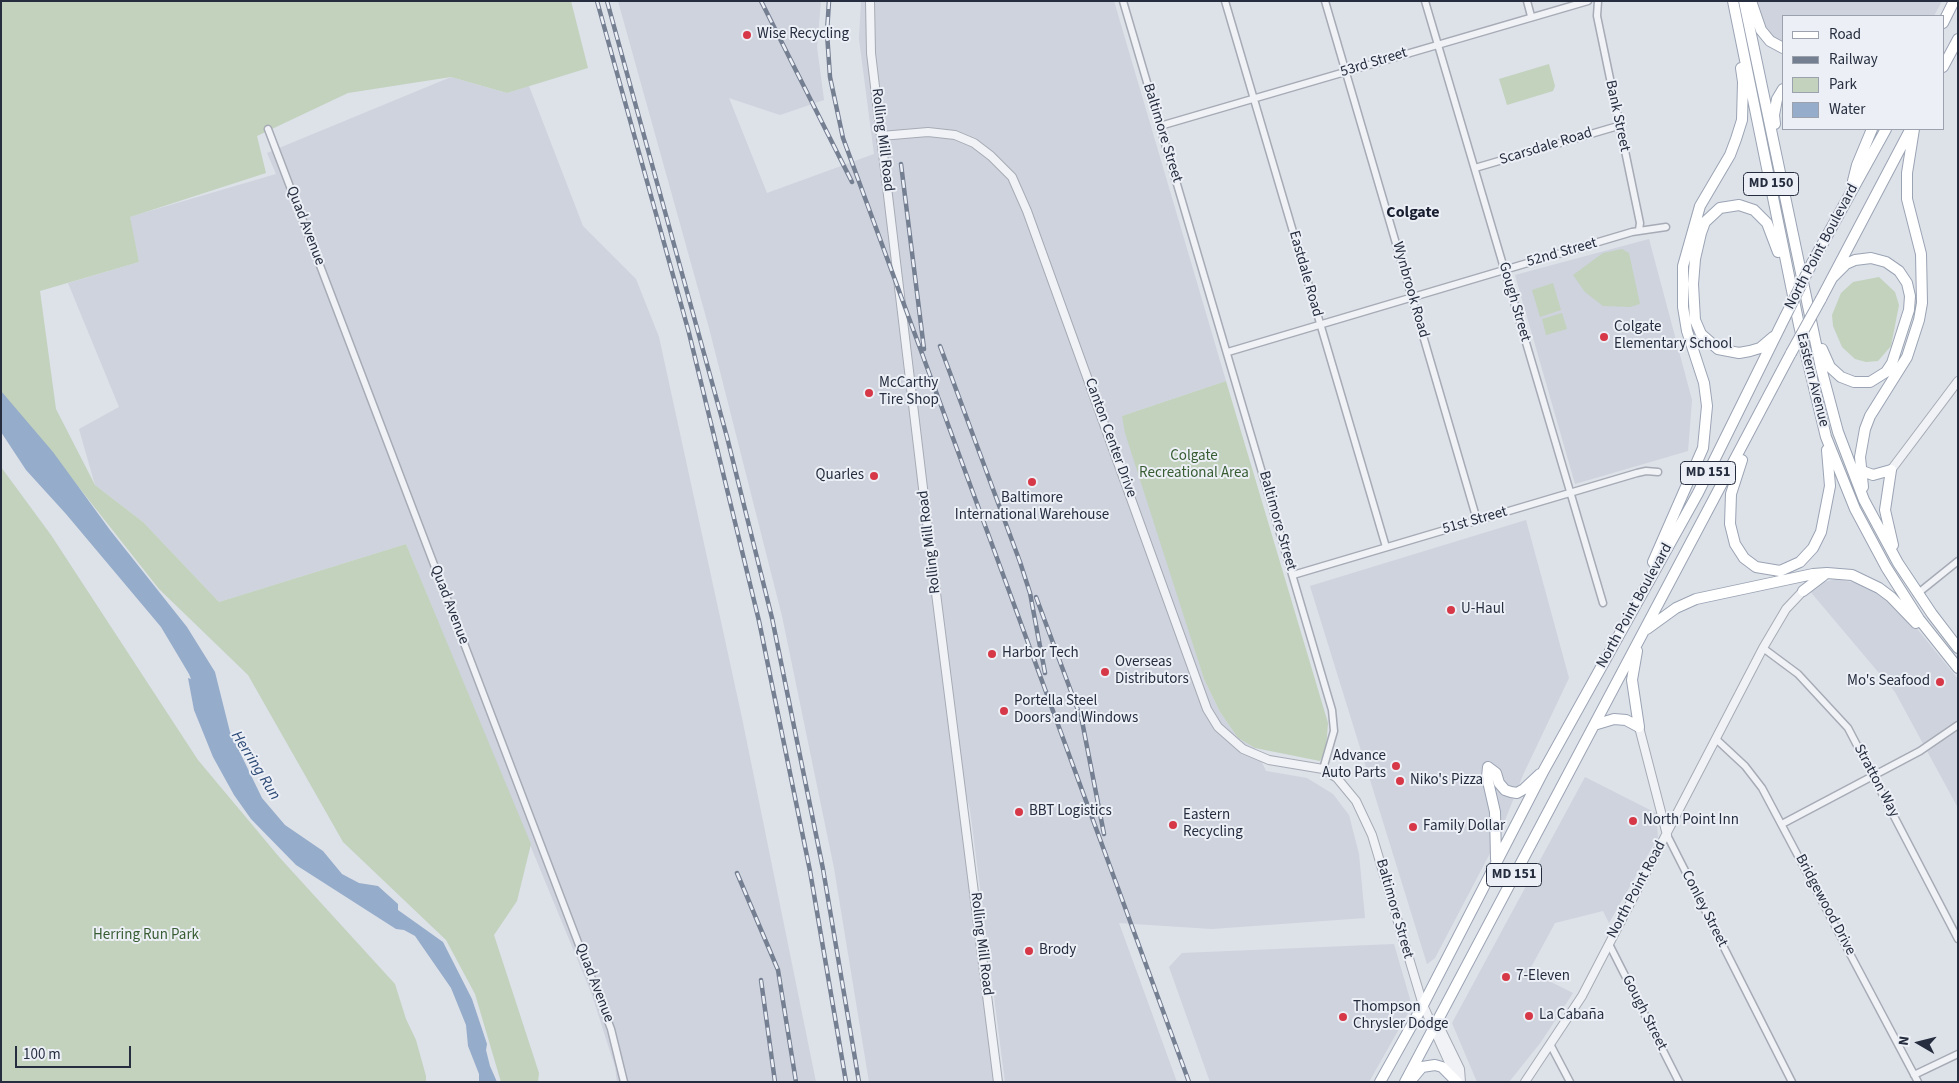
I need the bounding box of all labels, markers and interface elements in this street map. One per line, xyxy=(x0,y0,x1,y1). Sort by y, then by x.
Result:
legend xyxy=(1782,15,1944,130)
text: Road xyxy=(1829,24,1861,45)
place label: Wise Recycling xyxy=(757,26,849,44)
marker: Wise Recycling xyxy=(741,29,753,41)
street label: 53rd Street xyxy=(1338,44,1410,82)
text: Railway xyxy=(1829,49,1878,70)
text: Park xyxy=(1829,74,1857,95)
street label: Bank Street xyxy=(1601,79,1633,153)
street label: Baltimore Street xyxy=(1138,81,1186,185)
street label: Rolling Mill Road xyxy=(867,87,897,193)
text: Water xyxy=(1829,99,1865,120)
street label: Scarsdale Road xyxy=(1497,124,1595,170)
road number: MD 150 xyxy=(1744,172,1798,195)
street label: North Point Boulevard xyxy=(1781,181,1863,313)
street label: Quad Avenue xyxy=(282,184,328,268)
district label: Colgate xyxy=(1386,203,1440,223)
street label: Eastdale Road xyxy=(1284,229,1326,319)
street label: 52nd Street xyxy=(1525,234,1599,272)
street label: Wynbrook Road xyxy=(1388,240,1432,340)
street label: Gough Street xyxy=(1494,260,1534,344)
place label: Colgate Elementary School xyxy=(1614,319,1732,354)
marker: Colgate Elementary School xyxy=(1598,331,1610,343)
street label: Eastern Avenue xyxy=(1792,331,1832,429)
place label: McCarthy Tire Shop xyxy=(879,375,939,410)
street label: Canton Center Drive xyxy=(1080,376,1140,500)
marker: McCarthy Tire Shop xyxy=(863,387,875,399)
park label: Colgate Recreational Area xyxy=(1139,448,1249,483)
road number: MD 151 xyxy=(1680,462,1736,484)
place label: Quarles xyxy=(816,467,864,485)
street label: Baltimore Street xyxy=(1254,469,1300,573)
marker: Quarles xyxy=(868,470,880,482)
marker: Baltimore International Warehouse xyxy=(1026,476,1038,488)
street label: Rolling Mill Road xyxy=(915,489,945,595)
place label: Baltimore International Warehouse xyxy=(955,490,1109,525)
street label: 51st Street xyxy=(1441,503,1509,539)
street label: North Point Boulevard xyxy=(1593,541,1677,671)
street label: Quad Avenue xyxy=(426,563,472,647)
place label: U-Haul xyxy=(1461,601,1505,619)
marker: U-Haul xyxy=(1445,604,1457,616)
place label: Harbor Tech xyxy=(1002,645,1079,663)
marker: Harbor Tech xyxy=(986,648,998,660)
place label: Overseas Distributors xyxy=(1115,654,1189,689)
marker: Overseas Distributors xyxy=(1099,666,1111,678)
place label: Mo's Seafood xyxy=(1847,673,1930,691)
marker: Mo's Seafood xyxy=(1934,676,1946,688)
place label: Portella Steel Doors and Windows xyxy=(1014,693,1138,728)
marker: Portella Steel Doors and Windows xyxy=(998,705,1010,717)
water label: Herring Run xyxy=(226,728,284,804)
street label: Stratton Way xyxy=(1849,741,1903,821)
place label: Advance Auto Parts xyxy=(1322,748,1386,783)
marker: Advance Auto Parts xyxy=(1390,760,1402,772)
place label: Niko's Pizza xyxy=(1410,772,1483,790)
marker: Niko's Pizza xyxy=(1394,775,1406,787)
place label: BBT Logistics xyxy=(1029,803,1112,821)
marker: BBT Logistics xyxy=(1013,806,1025,818)
place label: Eastern Recycling xyxy=(1183,807,1243,842)
place label: North Point Inn xyxy=(1643,812,1739,830)
marker: North Point Inn xyxy=(1627,815,1639,827)
place label: Family Dollar xyxy=(1423,818,1505,836)
marker: Eastern Recycling xyxy=(1167,819,1179,831)
marker: Family Dollar xyxy=(1407,821,1419,833)
street label: North Point Road xyxy=(1604,838,1670,942)
street label: Bridgewood Drive xyxy=(1791,851,1859,959)
street label: Baltimore Street xyxy=(1371,857,1417,961)
road number: MD 151 xyxy=(1486,864,1542,886)
street label: Conley Street xyxy=(1677,868,1731,950)
street label: Rolling Mill Road xyxy=(966,891,996,997)
park label: Herring Run Park xyxy=(93,927,199,945)
street label: Quad Avenue xyxy=(571,941,617,1025)
place label: Brody xyxy=(1039,942,1076,960)
marker: Brody xyxy=(1023,945,1035,957)
place label: 7-Eleven xyxy=(1516,968,1570,986)
marker: 7-Eleven xyxy=(1500,971,1512,983)
street label: Gough Street xyxy=(1617,972,1671,1054)
place label: Thompson Chrysler Dodge xyxy=(1353,999,1449,1034)
place label: La Cabaña xyxy=(1539,1007,1604,1025)
marker: La Cabaña xyxy=(1523,1010,1535,1022)
marker: Thompson Chrysler Dodge xyxy=(1337,1011,1349,1023)
north arrow xyxy=(1894,1018,1944,1068)
text: N xyxy=(1894,1035,1915,1047)
scale bar xyxy=(18,1036,134,1068)
text: 100 m xyxy=(23,1044,61,1065)

